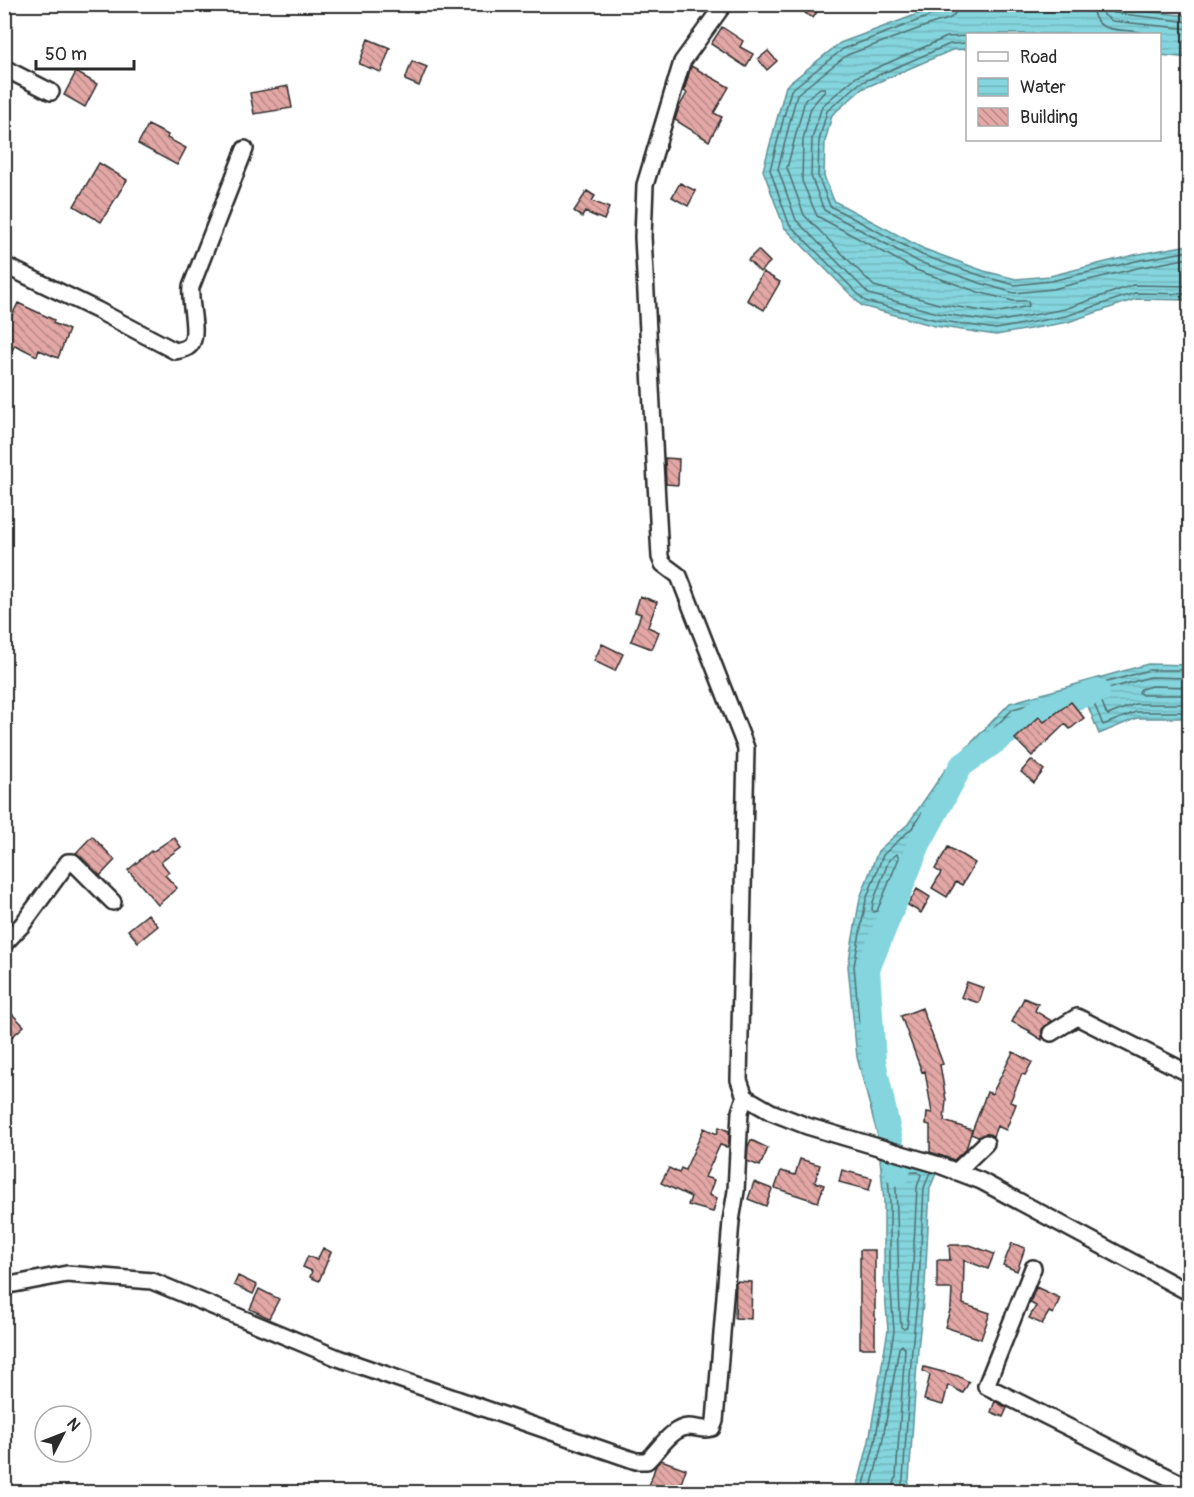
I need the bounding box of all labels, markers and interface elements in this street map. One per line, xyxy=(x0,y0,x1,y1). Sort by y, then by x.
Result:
scale bar xyxy=(36,33,134,71)
legend xyxy=(966,33,1161,141)
text: 50 m xyxy=(45,43,87,66)
text: Road xyxy=(1020,46,1057,69)
text: Water xyxy=(1020,76,1066,99)
text: Building xyxy=(1020,106,1078,129)
north arrow xyxy=(33,1404,93,1464)
text: N xyxy=(62,1414,85,1435)

